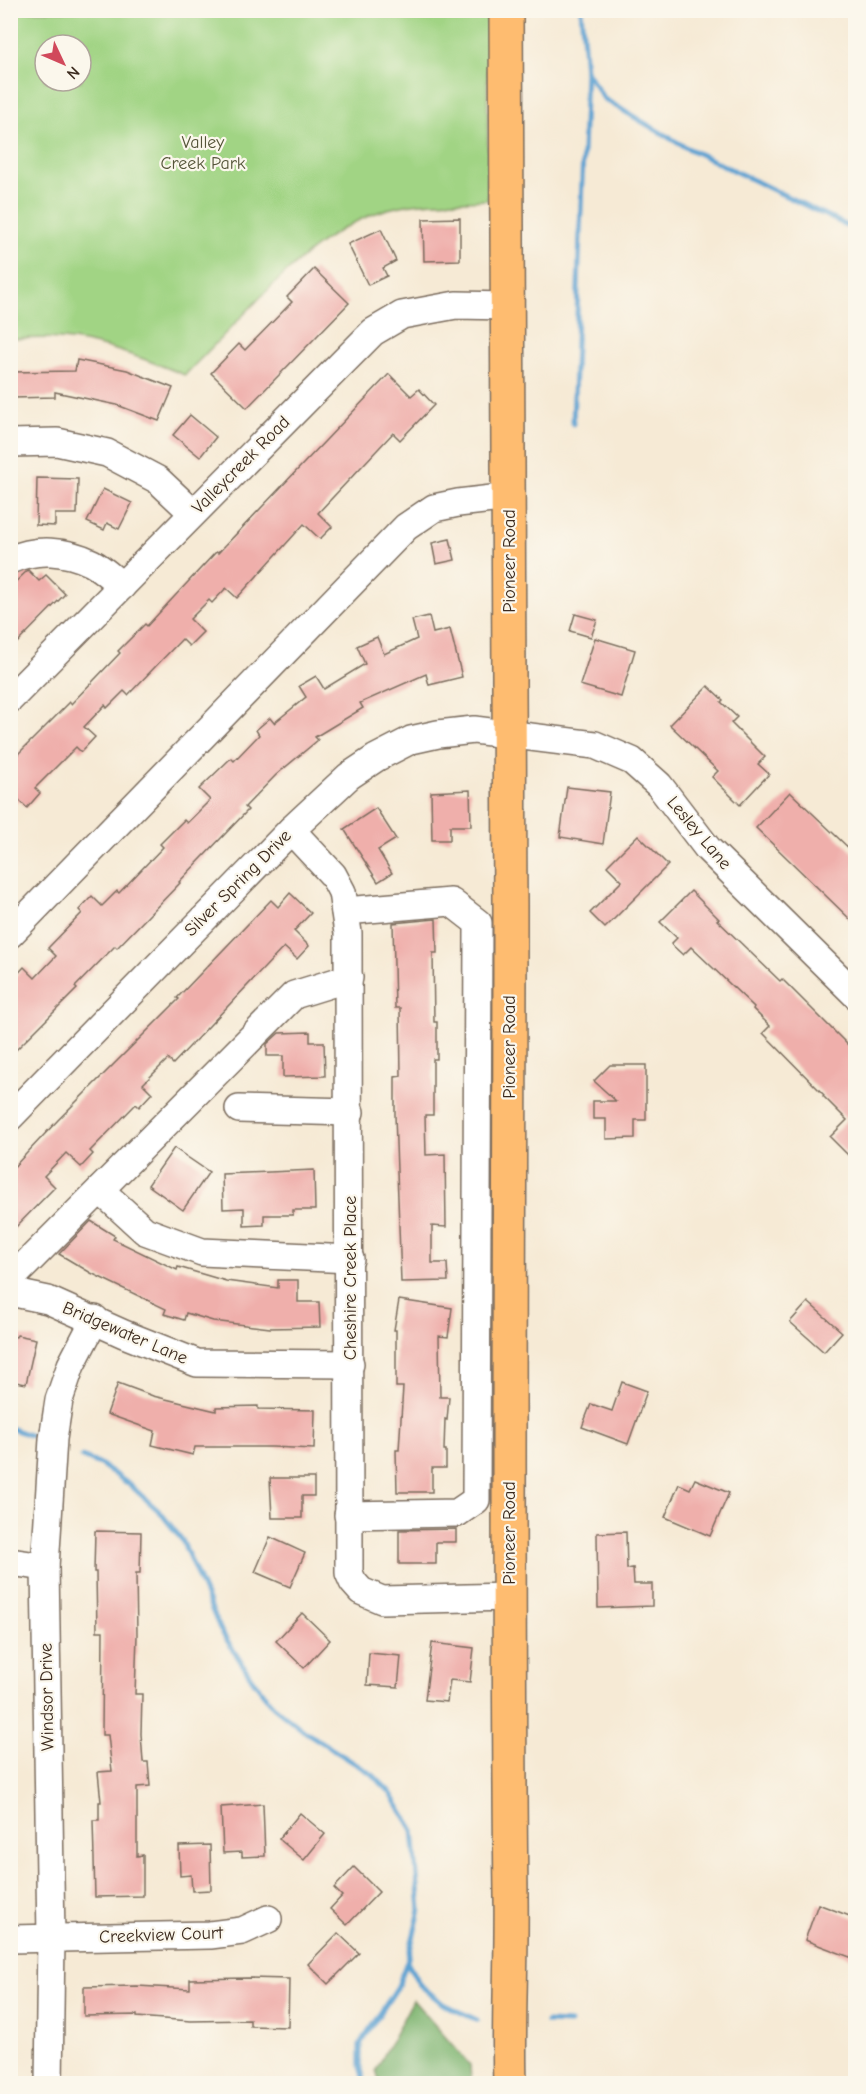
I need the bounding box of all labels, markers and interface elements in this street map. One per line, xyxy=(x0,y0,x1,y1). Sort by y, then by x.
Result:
north arrow xyxy=(33,33,93,93)
text: N xyxy=(63,63,83,83)
park label: Valley Creek Park xyxy=(160,132,246,174)
street label: Valleycreek Road xyxy=(188,412,294,518)
street label: Pioneer Road xyxy=(499,509,520,613)
street label: Lesley Lane xyxy=(662,792,736,874)
street label: Silver Spring Drive xyxy=(180,825,296,941)
street label: Pioneer Road xyxy=(499,995,520,1099)
street label: Cheshire Creek Place xyxy=(340,1196,361,1360)
street label: Bridgewater Lane xyxy=(59,1297,191,1369)
street label: Pioneer Road xyxy=(499,1481,520,1585)
street label: Windsor Drive xyxy=(36,1643,58,1751)
street label: Creekview Court xyxy=(99,1922,224,1948)

